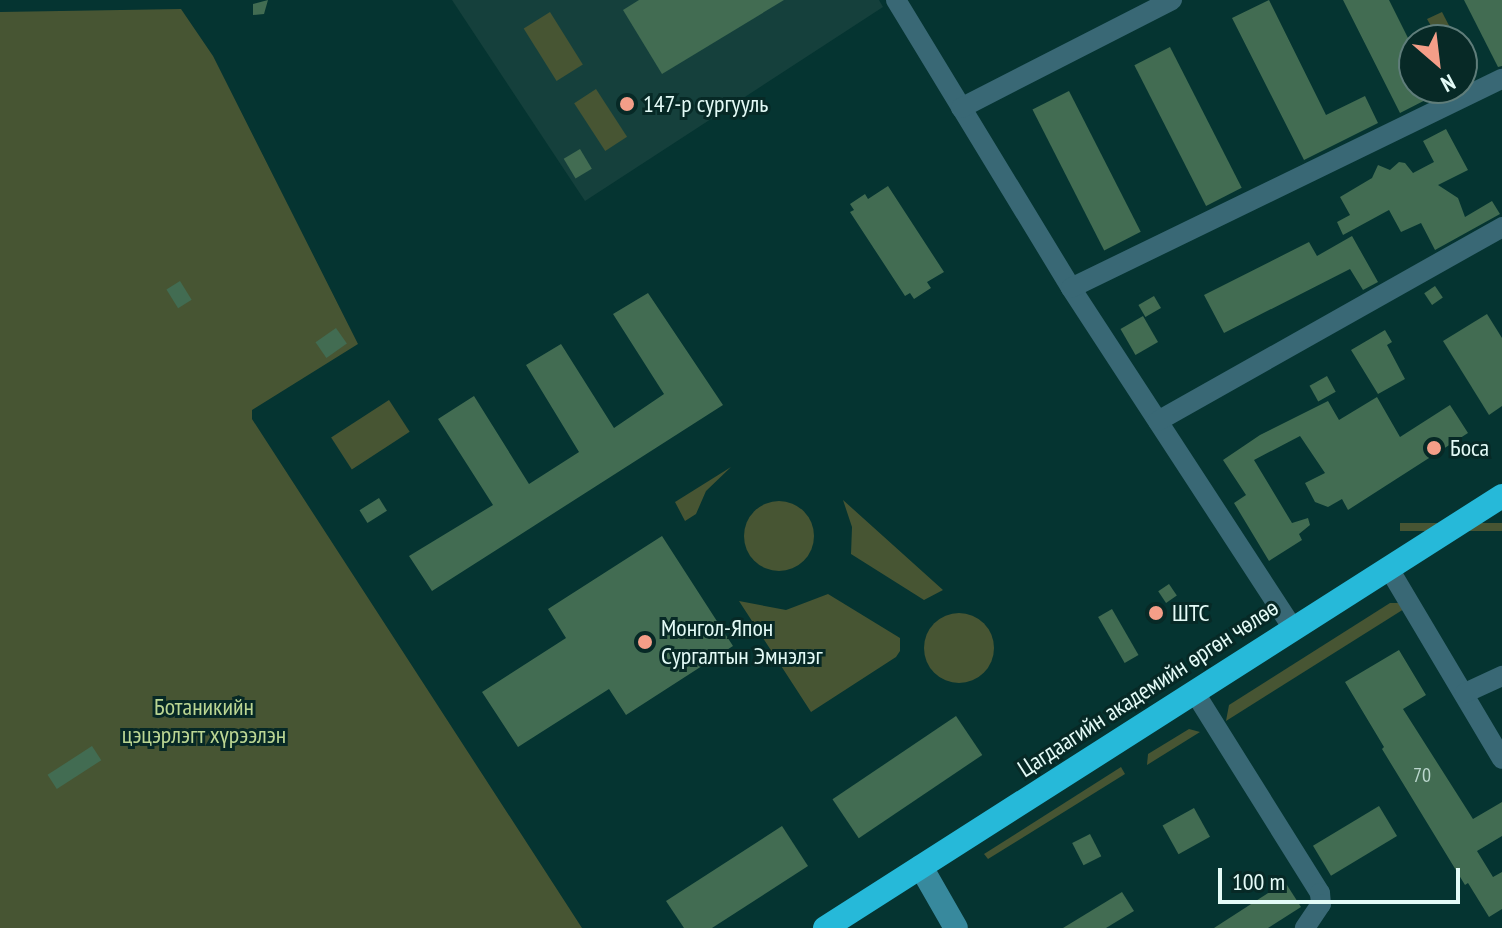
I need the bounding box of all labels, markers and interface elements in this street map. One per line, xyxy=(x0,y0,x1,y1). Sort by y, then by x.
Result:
north arrow xyxy=(1398,24,1478,104)
text: N xyxy=(1437,68,1460,99)
place label: 147-р сургууль xyxy=(643,90,768,118)
marker: 147-р сургууль xyxy=(618,95,636,113)
place label: Боса xyxy=(1450,434,1489,462)
marker: Боса xyxy=(1425,439,1443,457)
street label: Цагдаагийн академийн өргөн чөлөө xyxy=(1012,593,1284,783)
place label: ШТС xyxy=(1172,599,1210,627)
marker: ШТС xyxy=(1147,604,1165,622)
place label: Монгол-Япон Сургалтын Эмнэлэг xyxy=(661,614,823,670)
marker: Монгол-Япон Сургалтын Эмнэлэг xyxy=(636,633,654,651)
park label: Ботаникийн цэцэрлэгт хүрээлэн xyxy=(122,693,286,749)
house number: 70 xyxy=(1413,763,1431,787)
scale bar xyxy=(1222,852,1464,902)
text: 100 m xyxy=(1232,866,1285,897)

